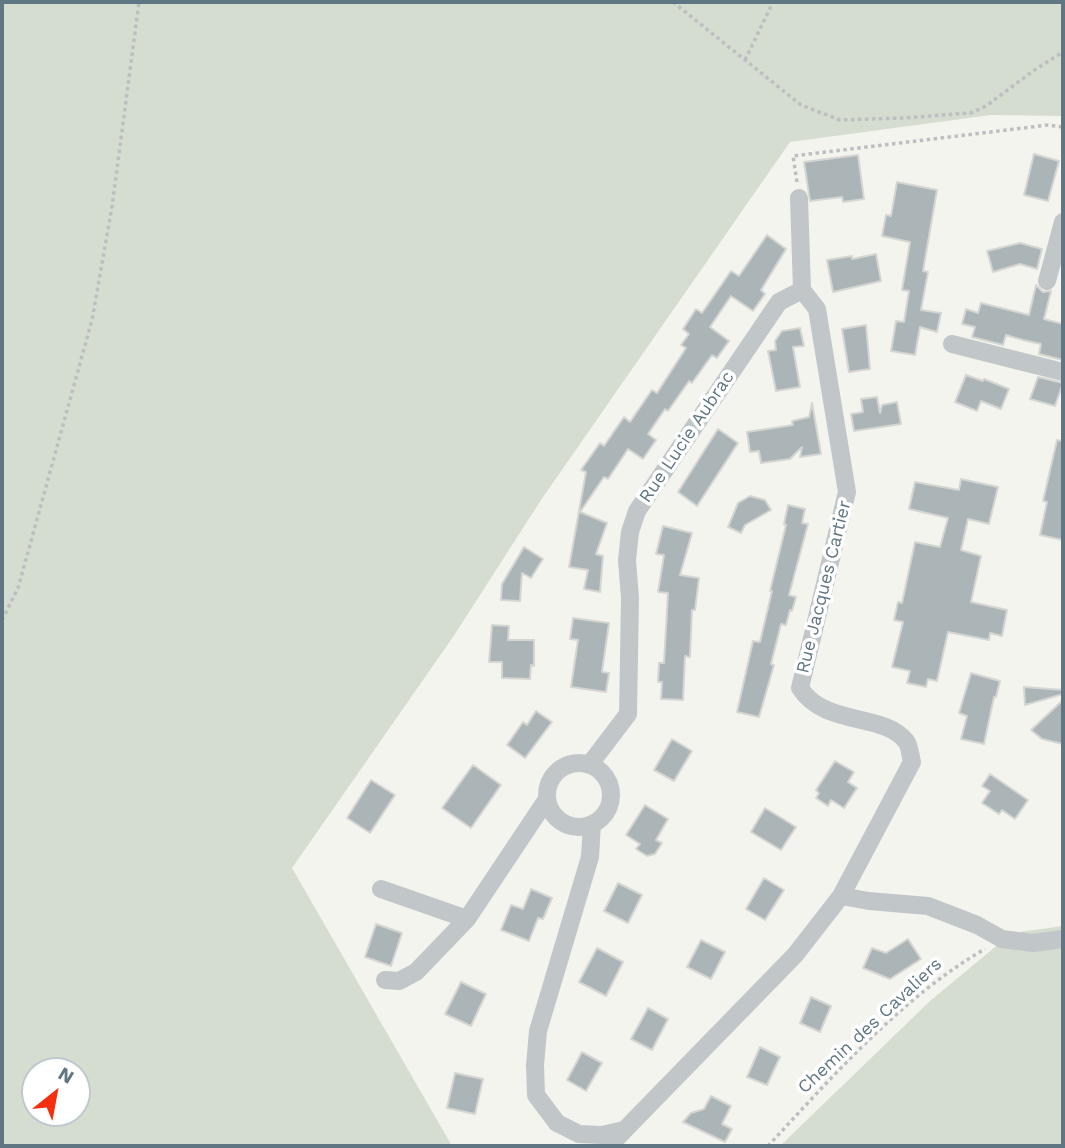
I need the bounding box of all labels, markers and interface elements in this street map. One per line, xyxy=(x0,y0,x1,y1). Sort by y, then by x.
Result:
street label: Rue Lucie Aubrac xyxy=(635,367,739,507)
street label: Rue Jacques Cartier xyxy=(792,498,856,676)
street label: Chemin des Cavaliers xyxy=(793,954,947,1098)
north arrow xyxy=(21,1057,91,1127)
text: N xyxy=(54,1062,78,1089)

